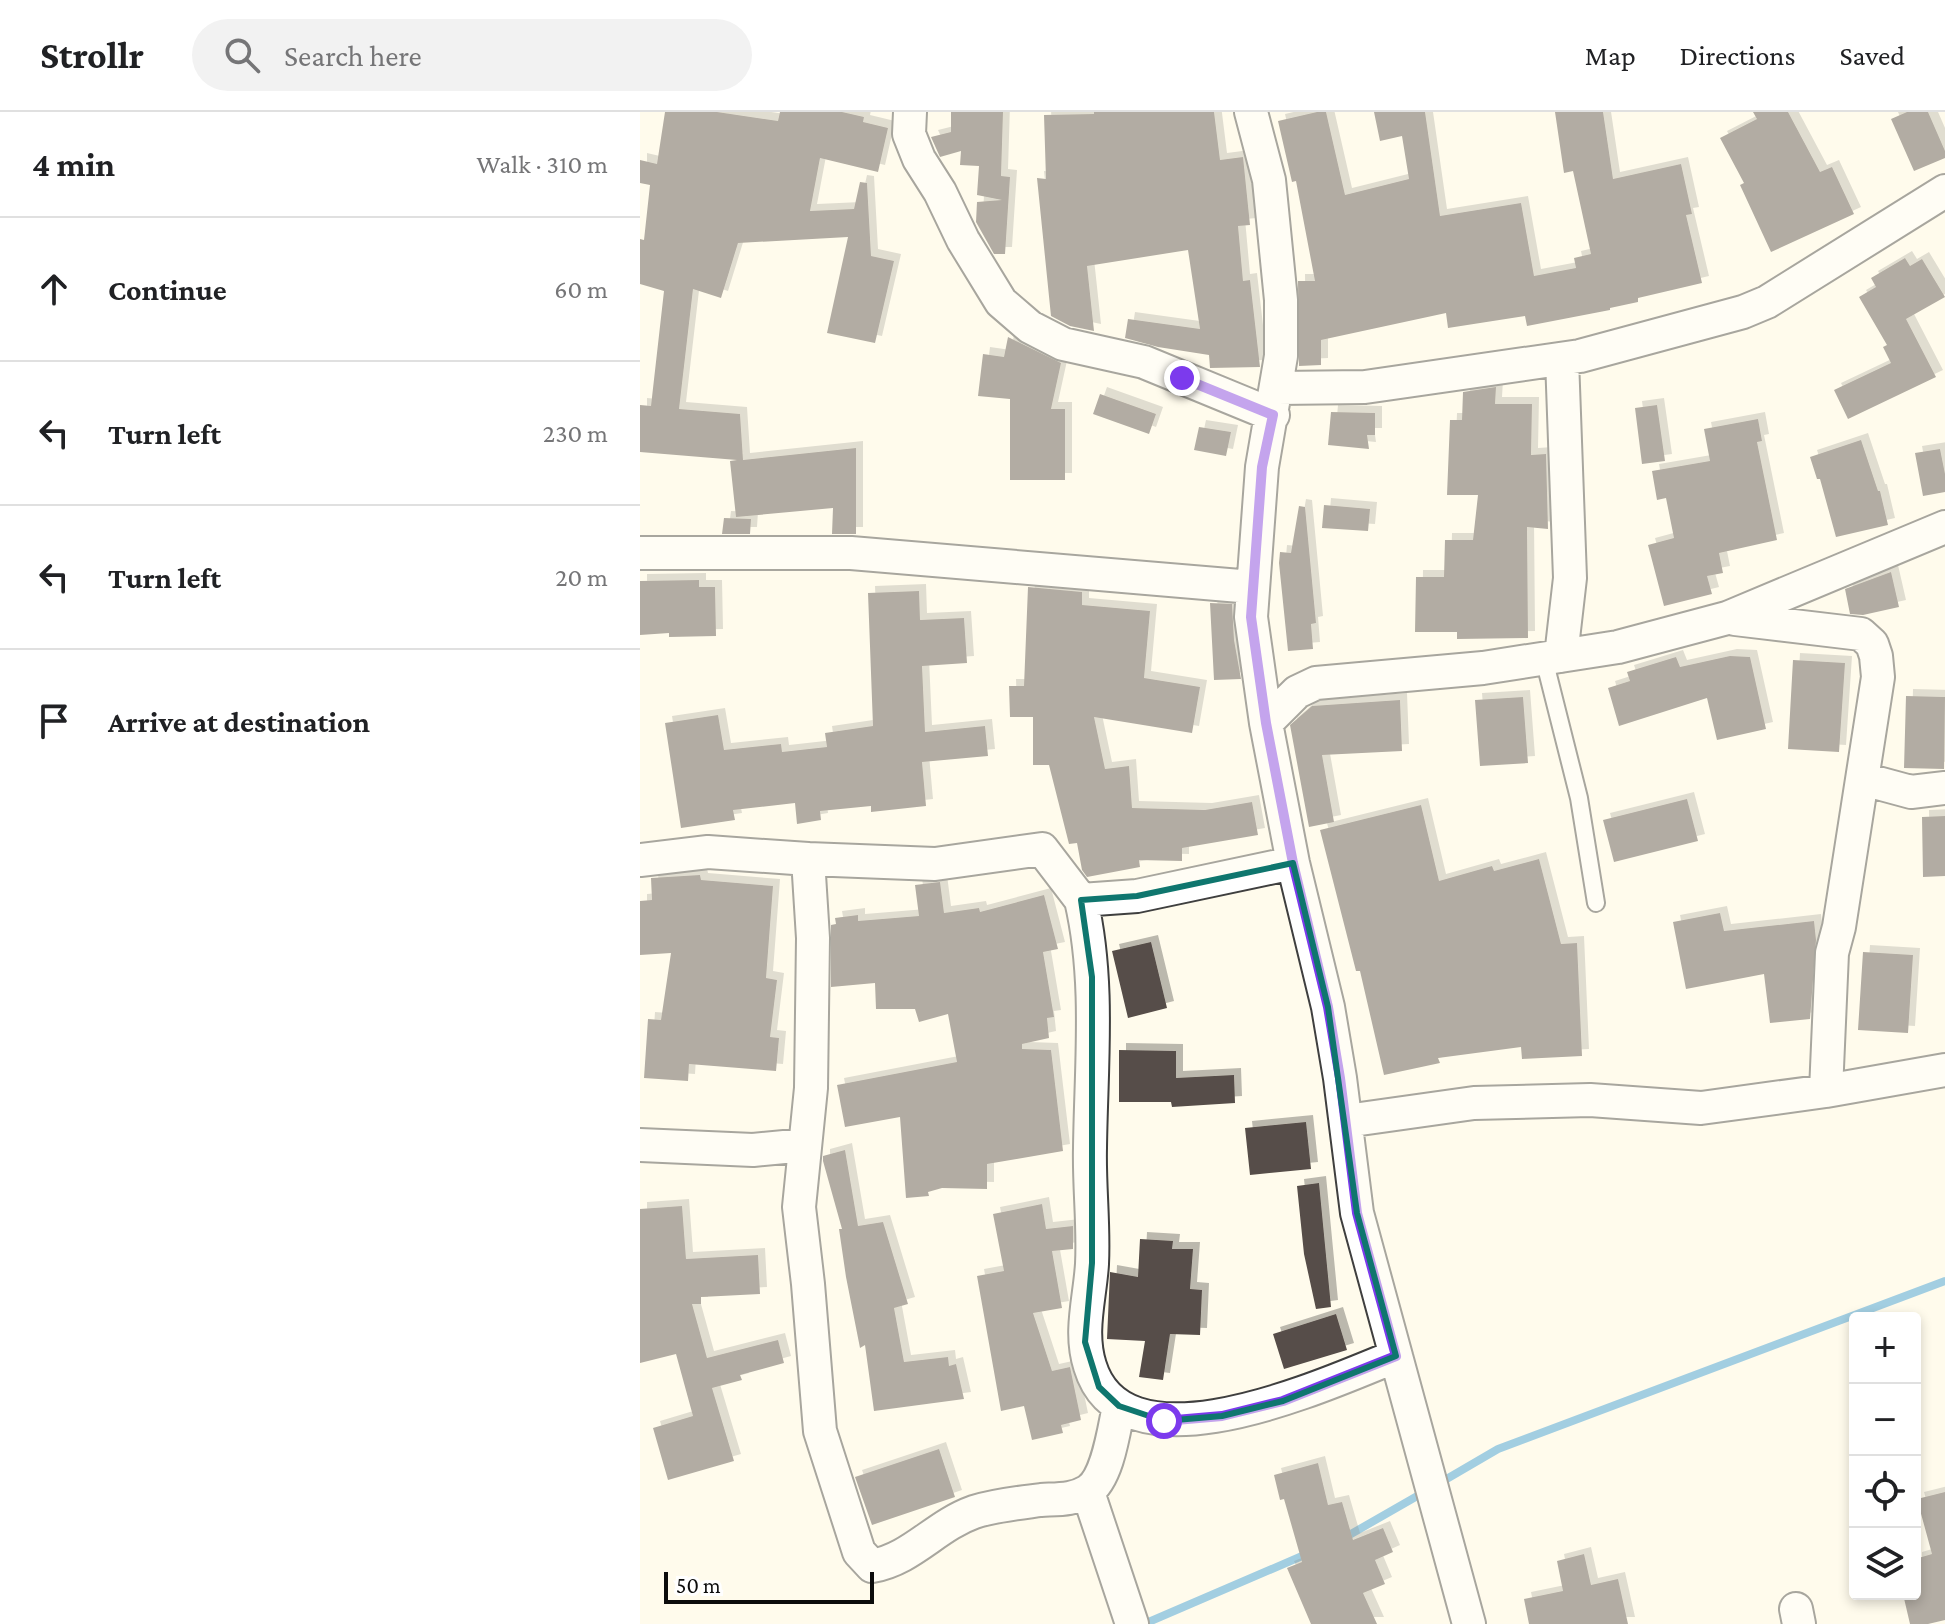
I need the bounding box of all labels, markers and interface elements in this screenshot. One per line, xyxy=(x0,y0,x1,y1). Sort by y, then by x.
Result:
search box xyxy=(192,19,752,91)
icon: search xyxy=(220,33,264,77)
text: Strollr xyxy=(40,34,144,76)
text: Search here xyxy=(284,39,422,72)
text: Map xyxy=(1585,40,1636,71)
text: Directions xyxy=(1680,40,1795,71)
text: Saved xyxy=(1839,40,1905,71)
text: 4 min xyxy=(32,146,115,183)
text: Walk · 310 m xyxy=(477,150,608,179)
icon: ahead xyxy=(32,267,76,311)
text: Continue xyxy=(108,273,227,306)
text: 60 m xyxy=(554,275,608,304)
route end xyxy=(1164,360,1200,396)
icon: left xyxy=(32,411,76,455)
text: Turn left xyxy=(108,417,221,450)
text: 230 m xyxy=(543,419,608,448)
icon: left xyxy=(32,555,76,599)
text: Turn left xyxy=(108,561,221,594)
text: 20 m xyxy=(555,563,608,592)
icon: arrive xyxy=(32,699,76,743)
text: Arrive at destination xyxy=(108,705,370,738)
map controls xyxy=(1849,1312,1921,1600)
button: + xyxy=(1849,1312,1921,1384)
button: − xyxy=(1849,1384,1921,1456)
route start xyxy=(1146,1403,1182,1439)
button: locate xyxy=(1849,1456,1921,1528)
button: layers xyxy=(1849,1528,1921,1600)
scale bar xyxy=(664,1568,874,1604)
text: 50 m xyxy=(676,1573,721,1598)

